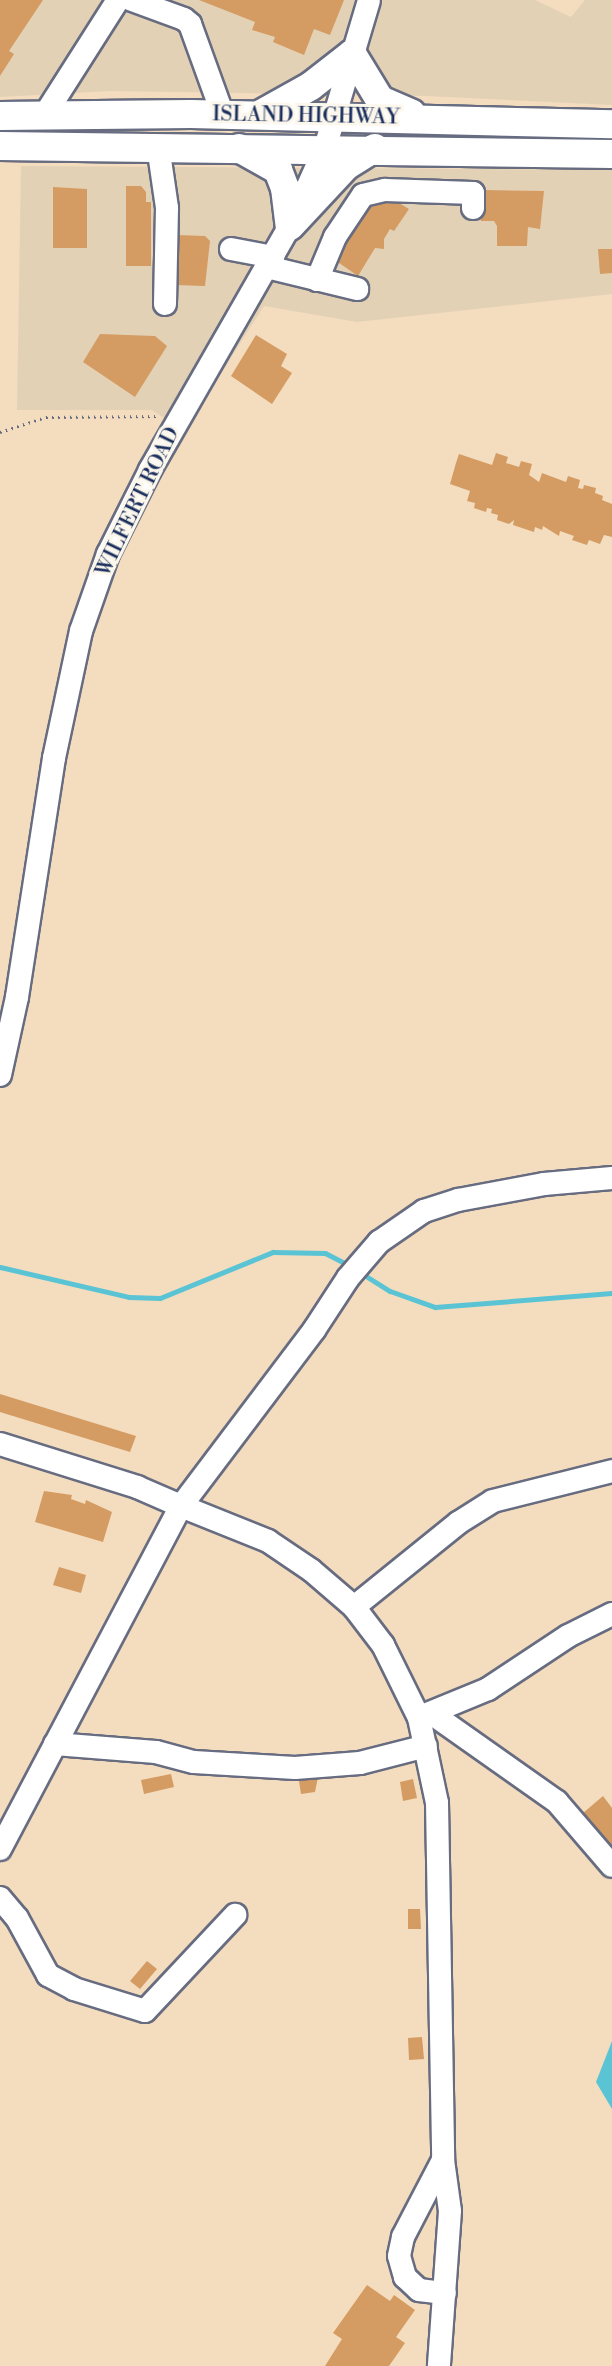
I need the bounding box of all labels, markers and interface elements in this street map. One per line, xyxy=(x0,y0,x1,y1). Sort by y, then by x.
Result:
street label: ISLAND HIGHWAY xyxy=(212,102,400,130)
street label: WILFERT ROAD xyxy=(91,423,185,581)

